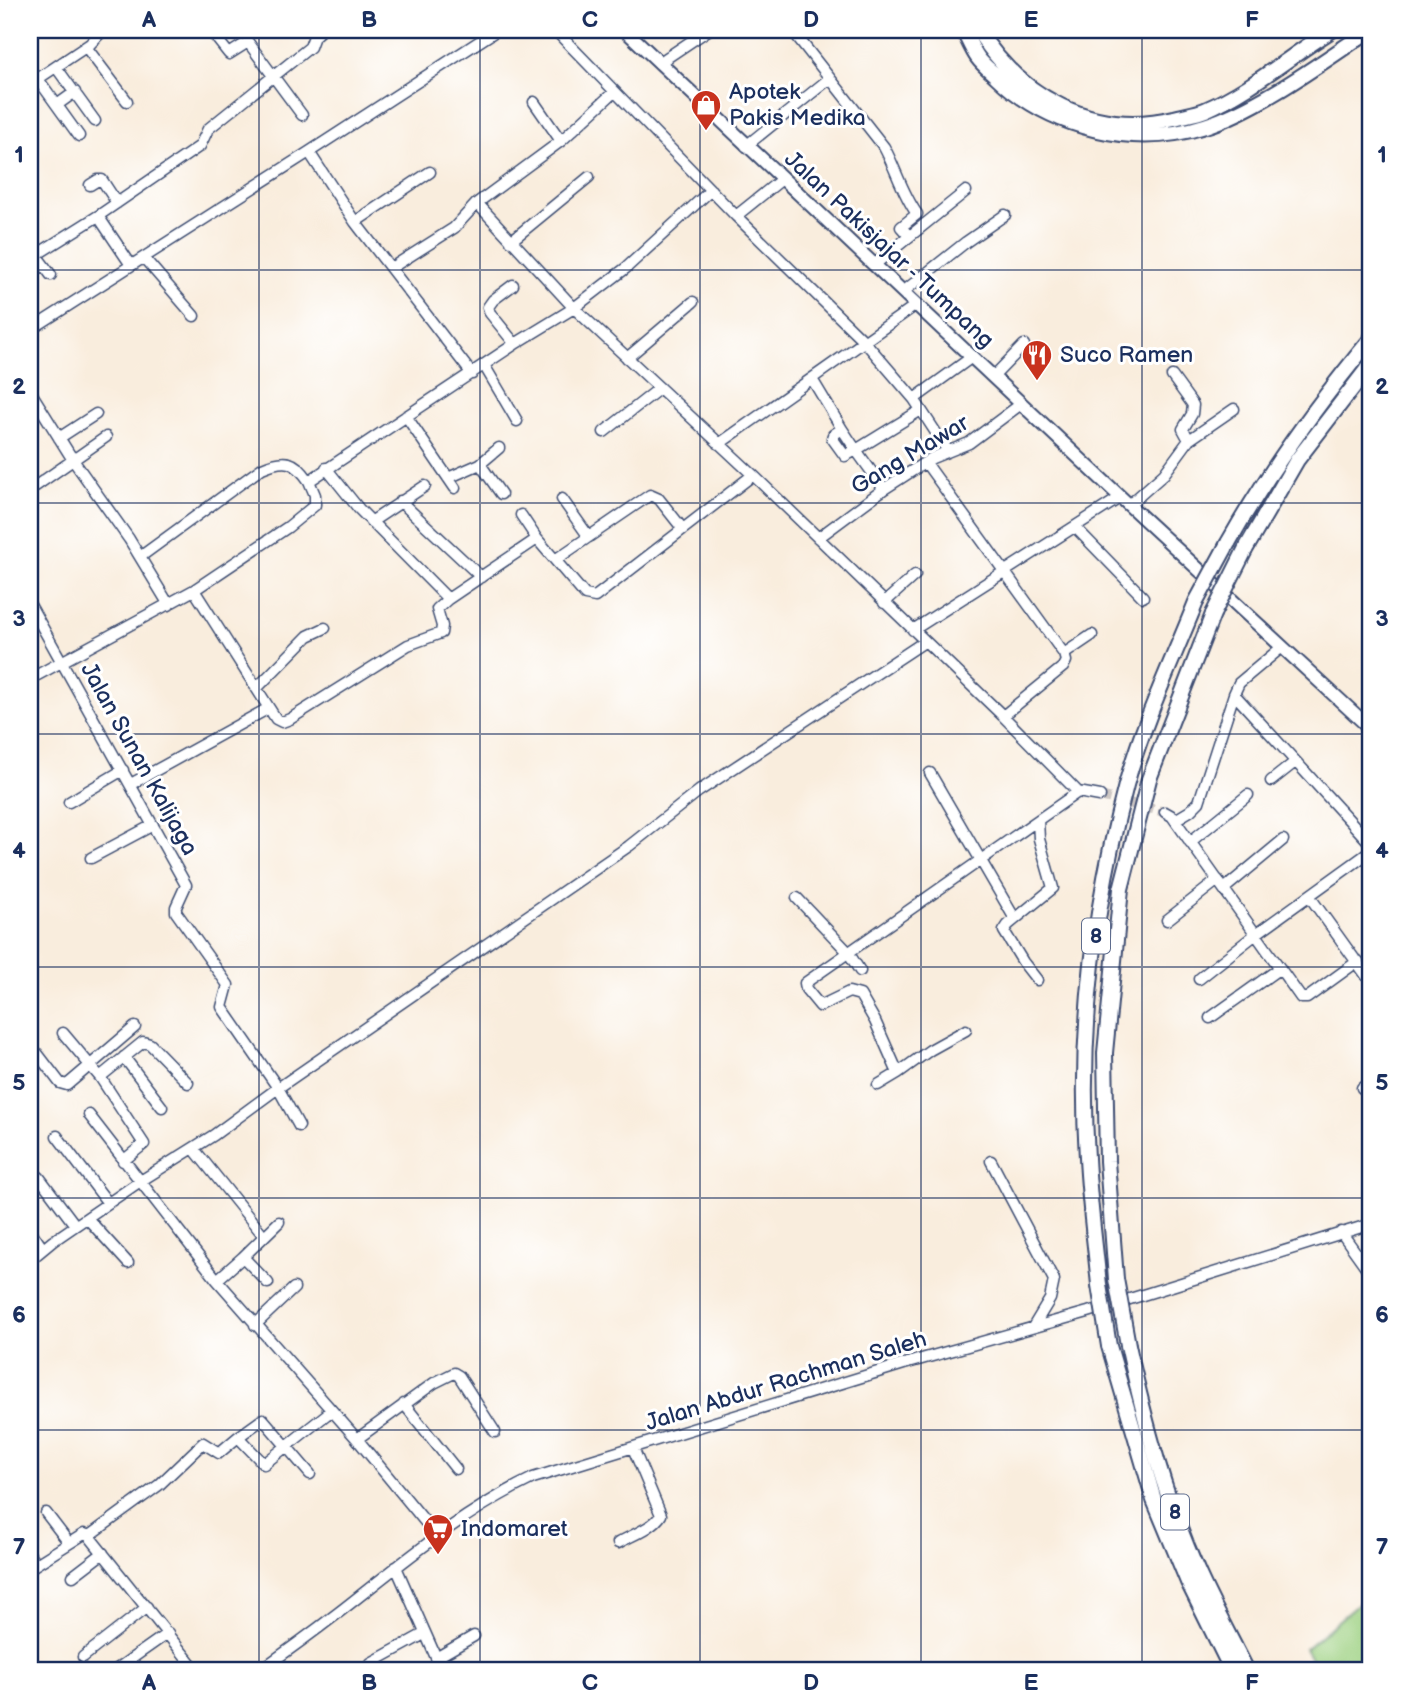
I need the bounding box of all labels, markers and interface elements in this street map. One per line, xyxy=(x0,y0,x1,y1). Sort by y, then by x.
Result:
text: A xyxy=(141,6,157,34)
text: B xyxy=(361,6,377,34)
text: C xyxy=(582,6,598,34)
text: D xyxy=(803,6,819,34)
text: E xyxy=(1024,6,1039,34)
text: F xyxy=(1245,6,1259,34)
place label: Apotek Pakis Medika xyxy=(729,78,866,132)
shop icon: Apotek Pakis Medika xyxy=(689,88,723,132)
text: 1 xyxy=(14,141,24,169)
text: 1 xyxy=(1377,141,1387,169)
street label: Jalan Pakisjajar - Tumpang xyxy=(778,145,1000,355)
restaurant icon: Suco Ramen xyxy=(1020,338,1054,382)
place label: Suco Ramen xyxy=(1060,341,1193,369)
text: 2 xyxy=(12,373,26,401)
text: 2 xyxy=(1375,373,1389,401)
street label: Gang Mawar xyxy=(846,409,974,501)
text: 3 xyxy=(12,605,26,633)
text: 3 xyxy=(1375,605,1389,633)
street label: Jalan Sunan Kalijaga xyxy=(74,658,204,860)
text: 4 xyxy=(12,837,26,865)
text: 4 xyxy=(1375,837,1389,865)
road number: 8 xyxy=(1082,918,1110,954)
text: 5 xyxy=(12,1069,26,1097)
text: 5 xyxy=(1375,1069,1389,1097)
text: 6 xyxy=(12,1301,26,1329)
text: 6 xyxy=(1375,1301,1389,1329)
street label: Jalan Abdur Rachman Saleh xyxy=(642,1325,930,1437)
road number: 8 xyxy=(1161,1494,1189,1530)
supermarket icon: Indomaret xyxy=(421,1512,455,1556)
place label: Indomaret xyxy=(461,1515,568,1543)
text: 7 xyxy=(13,1533,26,1561)
text: 7 xyxy=(1376,1533,1389,1561)
text: A xyxy=(141,1669,157,1697)
text: B xyxy=(361,1669,377,1697)
text: C xyxy=(582,1669,598,1697)
text: D xyxy=(803,1669,819,1697)
text: E xyxy=(1024,1669,1039,1697)
text: F xyxy=(1245,1669,1259,1697)

